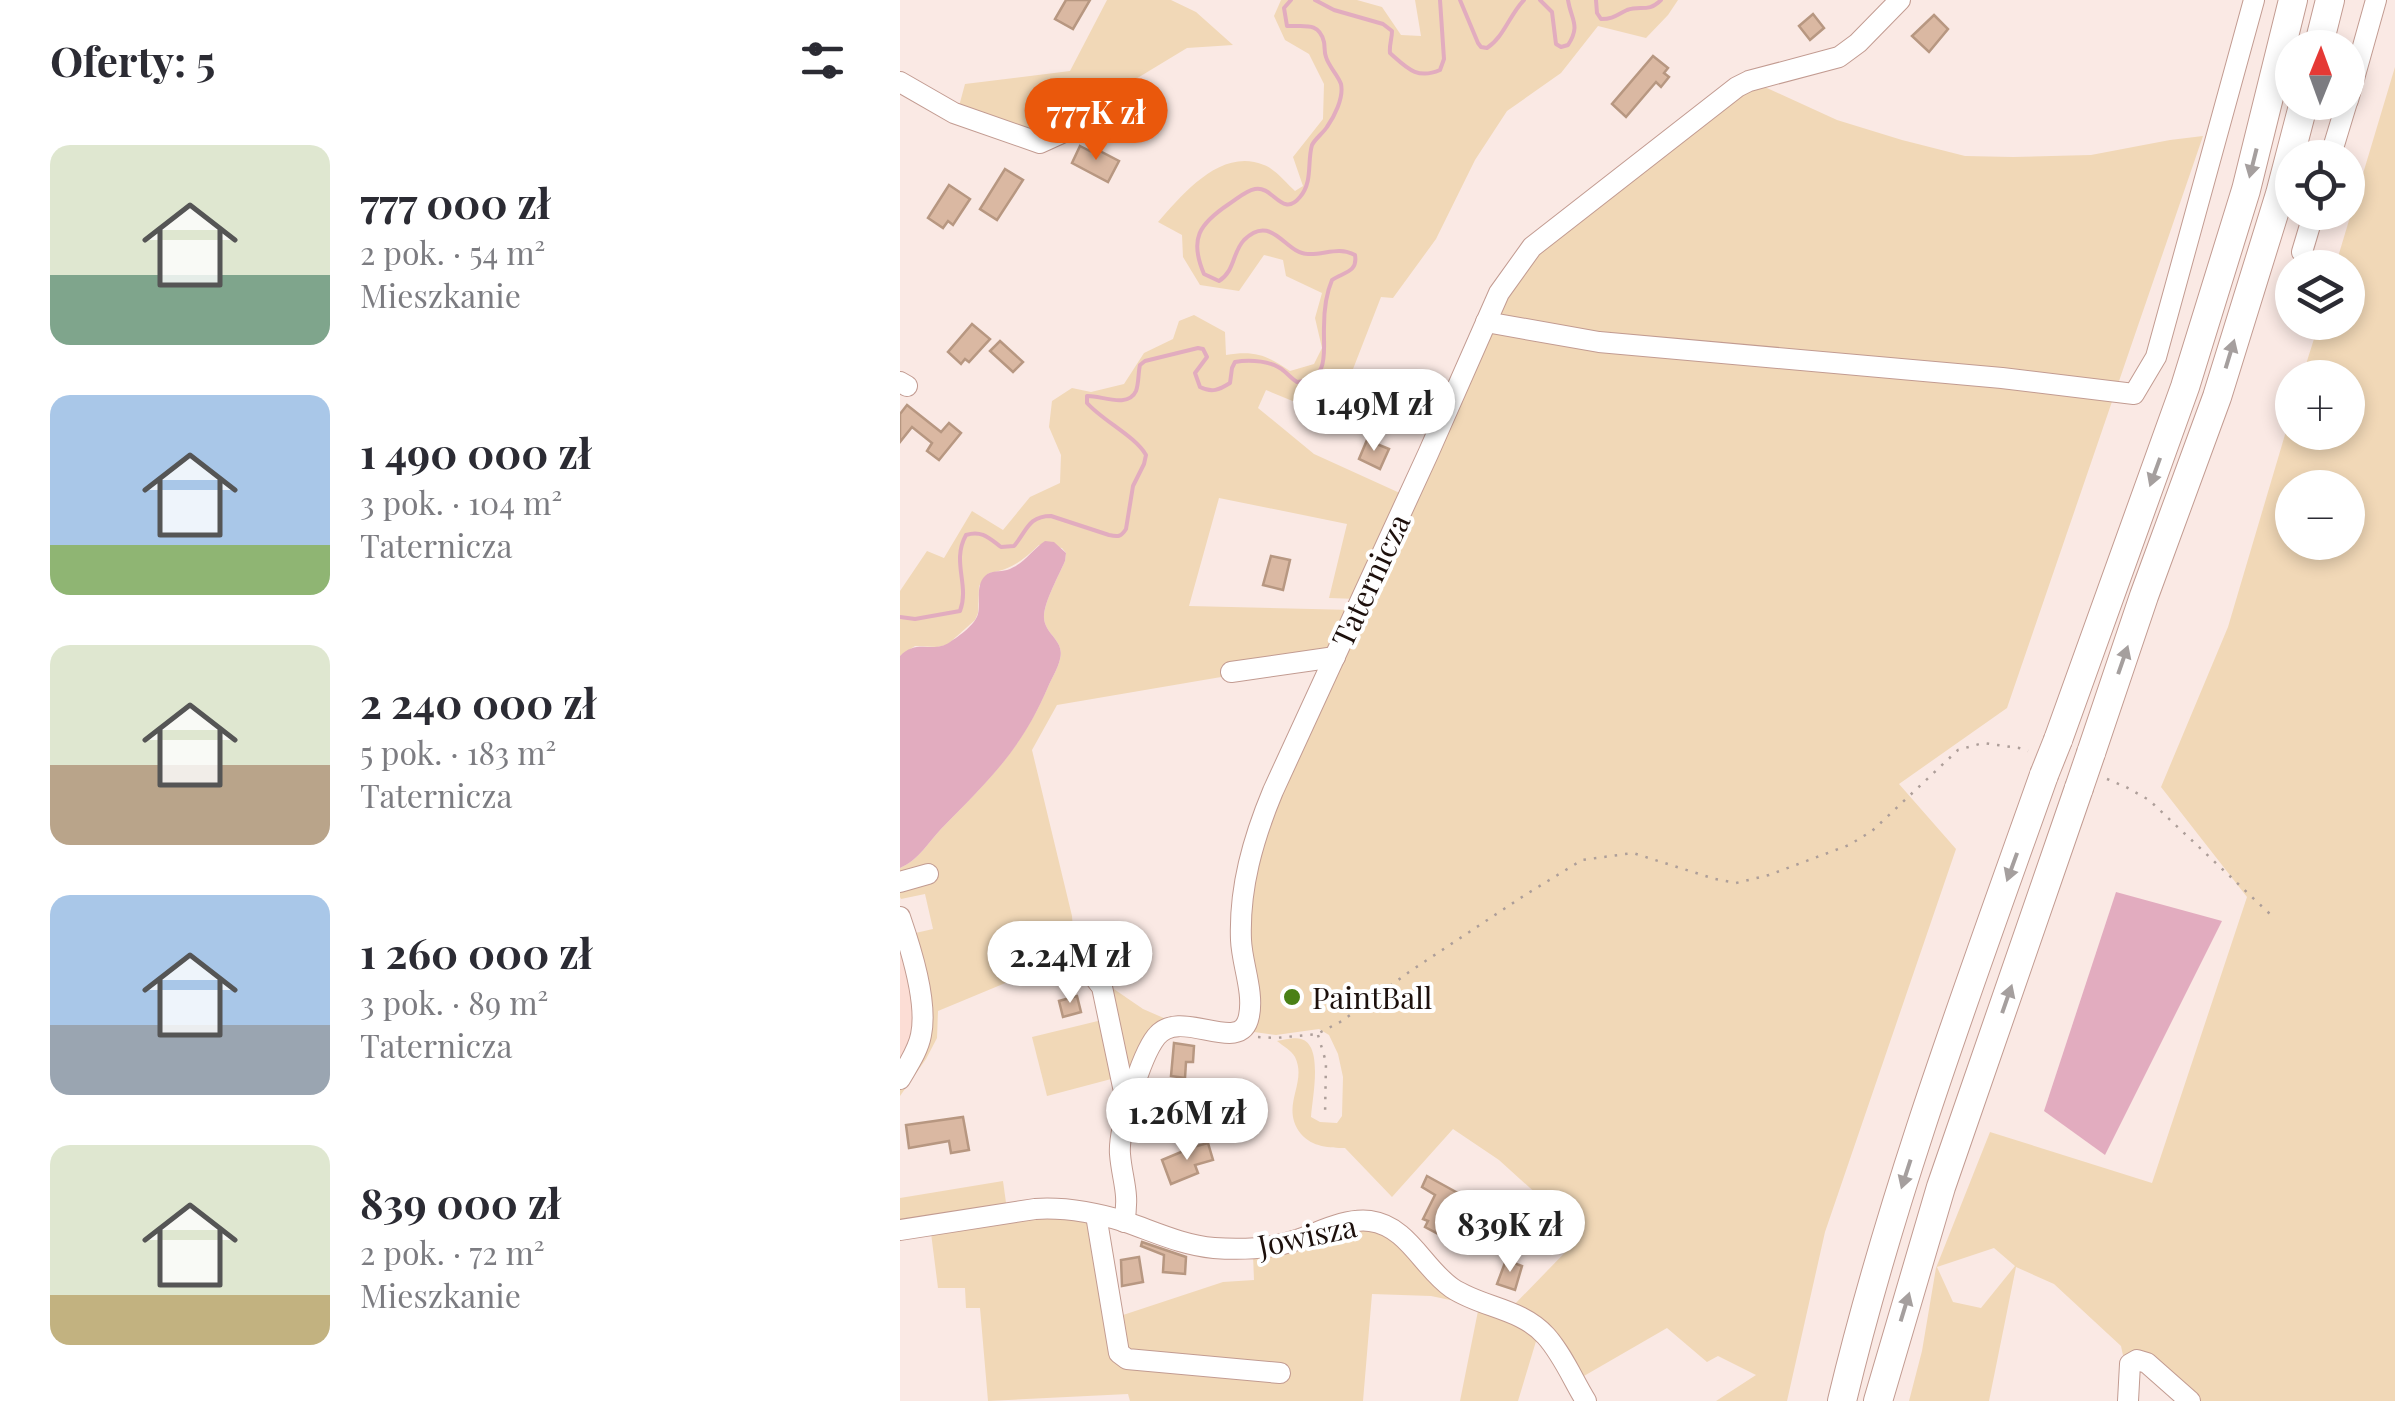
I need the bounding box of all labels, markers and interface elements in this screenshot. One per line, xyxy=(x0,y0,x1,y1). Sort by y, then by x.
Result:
north arrow xyxy=(2275,30,2365,120)
map controls xyxy=(2275,30,2365,560)
text: Oferty: 5 xyxy=(50,32,215,88)
icon: filters xyxy=(795,33,850,88)
pin: 777K zł xyxy=(1004,78,1188,163)
text: 777K zł xyxy=(1047,89,1145,132)
button: locate xyxy=(2275,140,2365,230)
one-way arrow xyxy=(2245,148,2260,179)
text: 777 000 zł xyxy=(360,174,550,230)
icon: home xyxy=(130,185,250,305)
text: 2 pok. · 54 m² xyxy=(360,230,545,273)
button: layers xyxy=(2275,250,2365,340)
text: Mieszkanie xyxy=(360,273,521,316)
one-way arrow xyxy=(2223,338,2238,369)
button: + xyxy=(2275,360,2365,450)
pin: 1.49M zł xyxy=(1271,369,1477,454)
text: 1.49M zł xyxy=(1315,380,1433,423)
text: 1 490 000 zł xyxy=(360,424,591,480)
icon: home xyxy=(130,435,250,555)
one-way arrow xyxy=(2146,458,2161,488)
button: − xyxy=(2275,470,2365,560)
text: 3 pok. · 104 m² xyxy=(360,480,562,523)
street label: Taternicza xyxy=(1322,507,1418,653)
text: Taternicza xyxy=(360,523,512,566)
one-way arrow xyxy=(2116,645,2131,675)
text: 2 240 000 zł xyxy=(360,674,596,730)
icon: home xyxy=(130,685,250,805)
text: 5 pok. · 183 m² xyxy=(360,730,556,773)
text: Taternicza xyxy=(360,773,512,816)
one-way arrow xyxy=(2003,852,2018,882)
pin: 2.24M zł xyxy=(967,921,1173,1006)
text: 1 260 000 zł xyxy=(360,924,592,980)
text: 2.24M zł xyxy=(1009,932,1131,975)
icon: home xyxy=(130,935,250,1055)
place label: PaintBall xyxy=(1312,977,1432,1017)
text: 3 pok. · 89 m² xyxy=(360,980,548,1023)
one-way arrow xyxy=(2000,984,2015,1014)
marker: PaintBall xyxy=(1281,986,1303,1008)
text: Taternicza xyxy=(360,1023,512,1066)
pin: 1.26M zł xyxy=(1084,1078,1290,1163)
text: 1.26M zł xyxy=(1128,1089,1246,1132)
one-way arrow xyxy=(1898,1160,1913,1190)
text: 839 000 zł xyxy=(360,1174,561,1230)
icon: home xyxy=(130,1185,250,1305)
pin: 839K zł xyxy=(1418,1190,1602,1275)
text: 839K zł xyxy=(1457,1201,1563,1244)
street label: Jowisza xyxy=(1253,1205,1360,1265)
text: 2 pok. · 72 m² xyxy=(360,1230,545,1273)
text: Mieszkanie xyxy=(360,1273,521,1316)
one-way arrow xyxy=(1898,1292,1913,1322)

